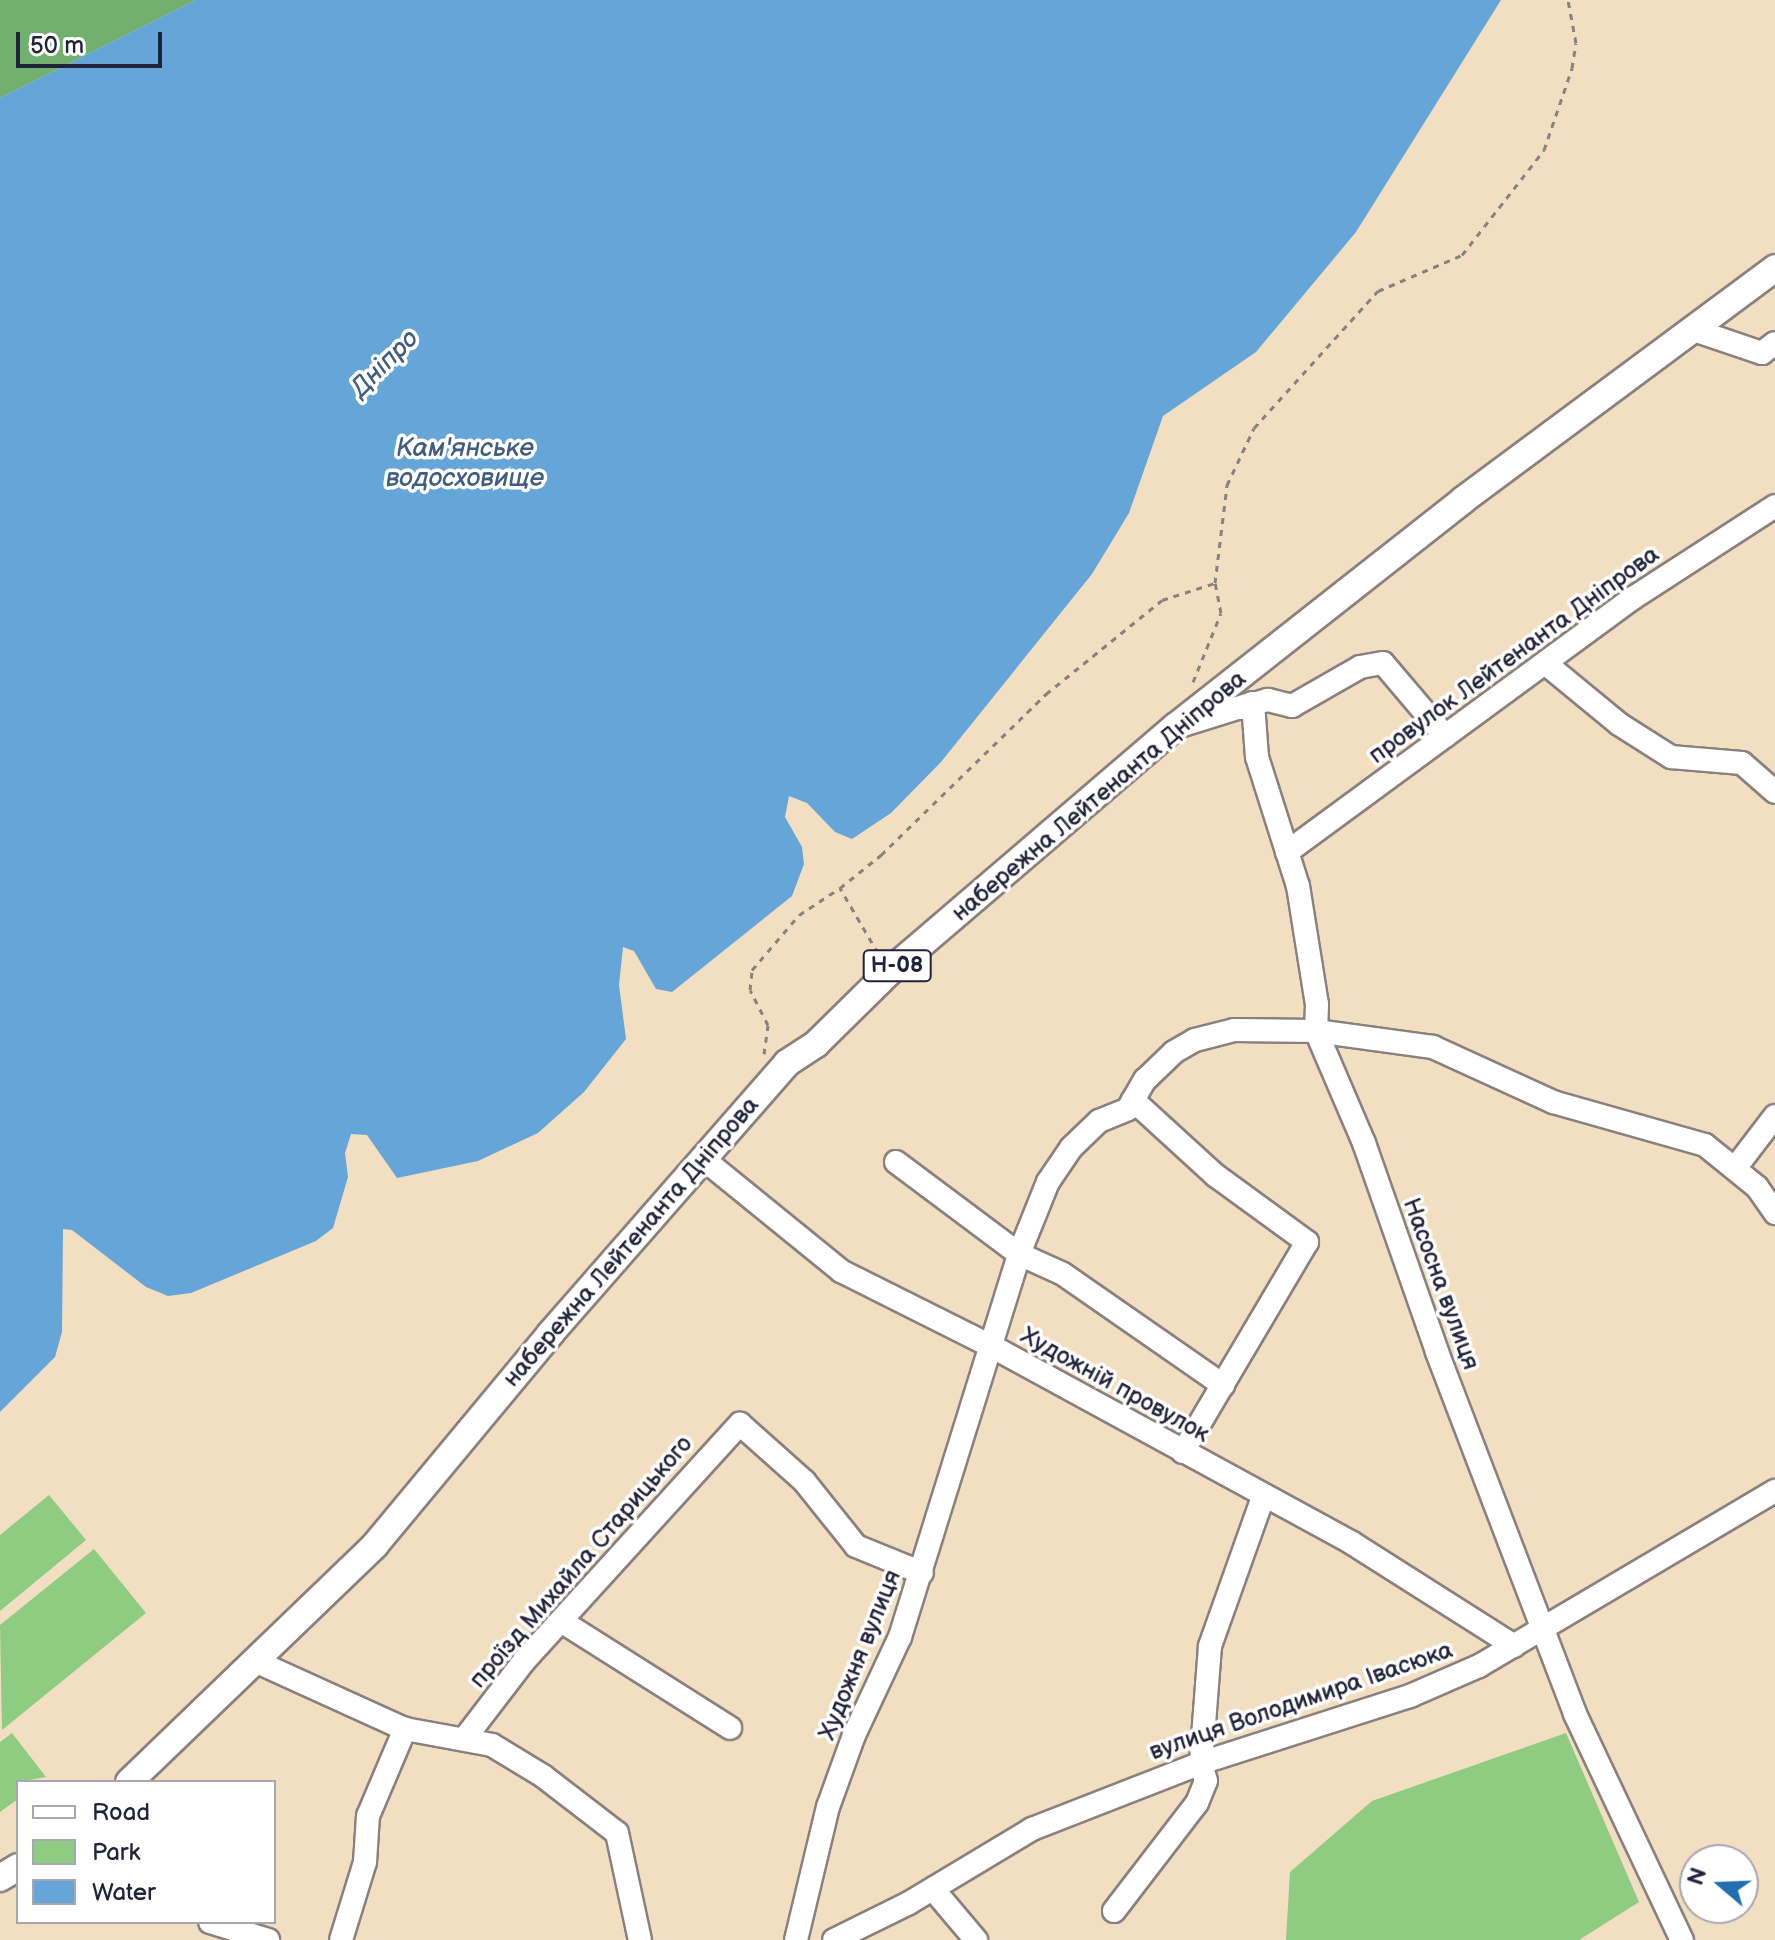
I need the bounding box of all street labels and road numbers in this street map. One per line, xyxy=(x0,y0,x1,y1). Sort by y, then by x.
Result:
street label: провулок Лейтенанта Дніпрова xyxy=(1363,540,1665,770)
street label: набережна Лейтенанта Дніпрова xyxy=(946,664,1252,928)
road number: Н-08 xyxy=(861,948,933,984)
street label: набережна Лейтенанта Дніпрова xyxy=(497,1091,765,1393)
street label: Насосна вулиця xyxy=(1397,1194,1485,1374)
street label: Художній провулок xyxy=(1016,1321,1214,1449)
street label: проїзд Михайла Старицького xyxy=(464,1430,698,1694)
street label: Художня вулиця xyxy=(813,1566,907,1744)
street label: вулиця Володимира Івасюка xyxy=(1146,1636,1456,1766)

